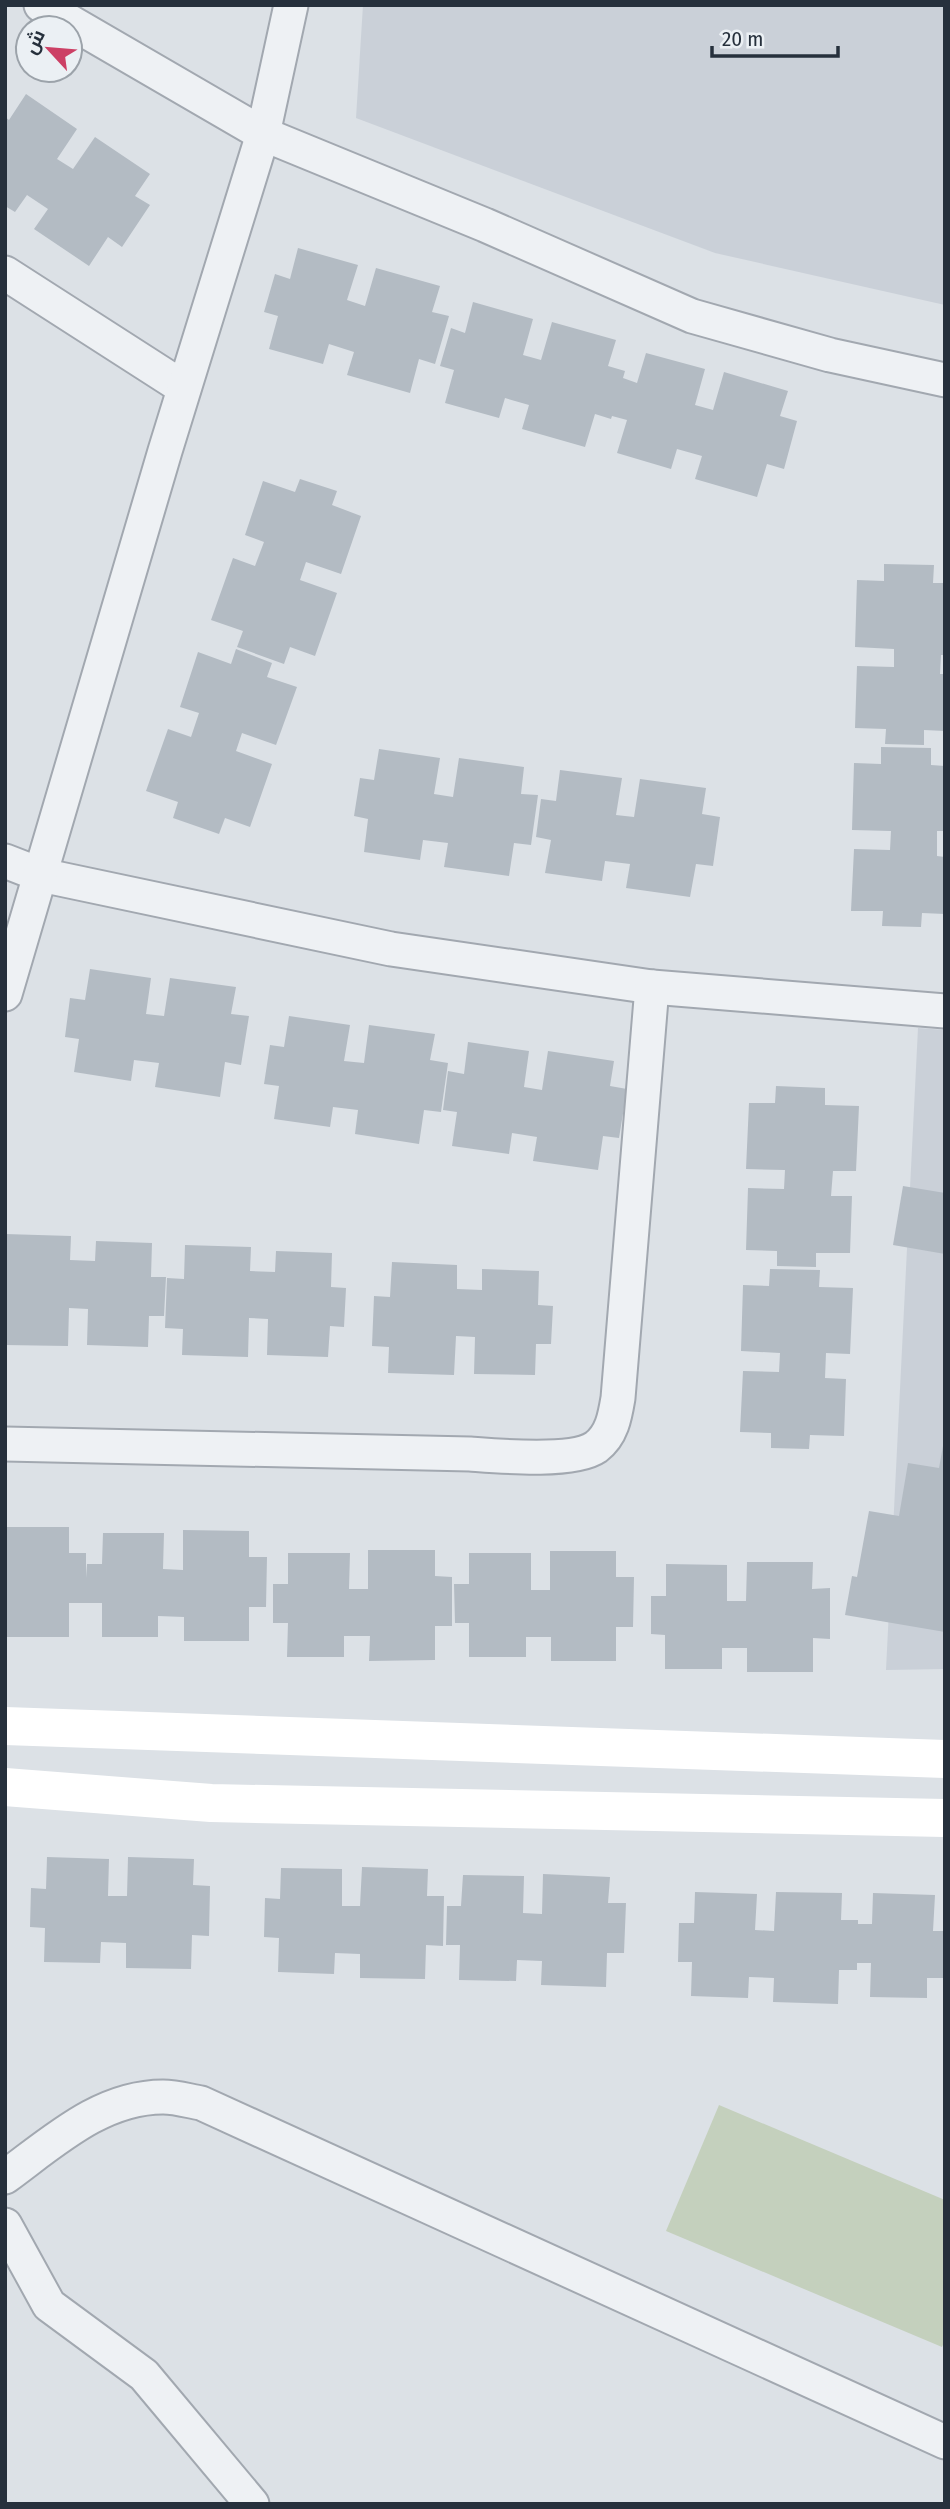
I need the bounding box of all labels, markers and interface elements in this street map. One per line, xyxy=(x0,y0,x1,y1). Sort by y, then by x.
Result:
north arrow xyxy=(14,14,84,84)
scale bar xyxy=(712,14,838,58)
text: ش xyxy=(18,26,50,58)
text: 20 m xyxy=(722,26,763,52)

